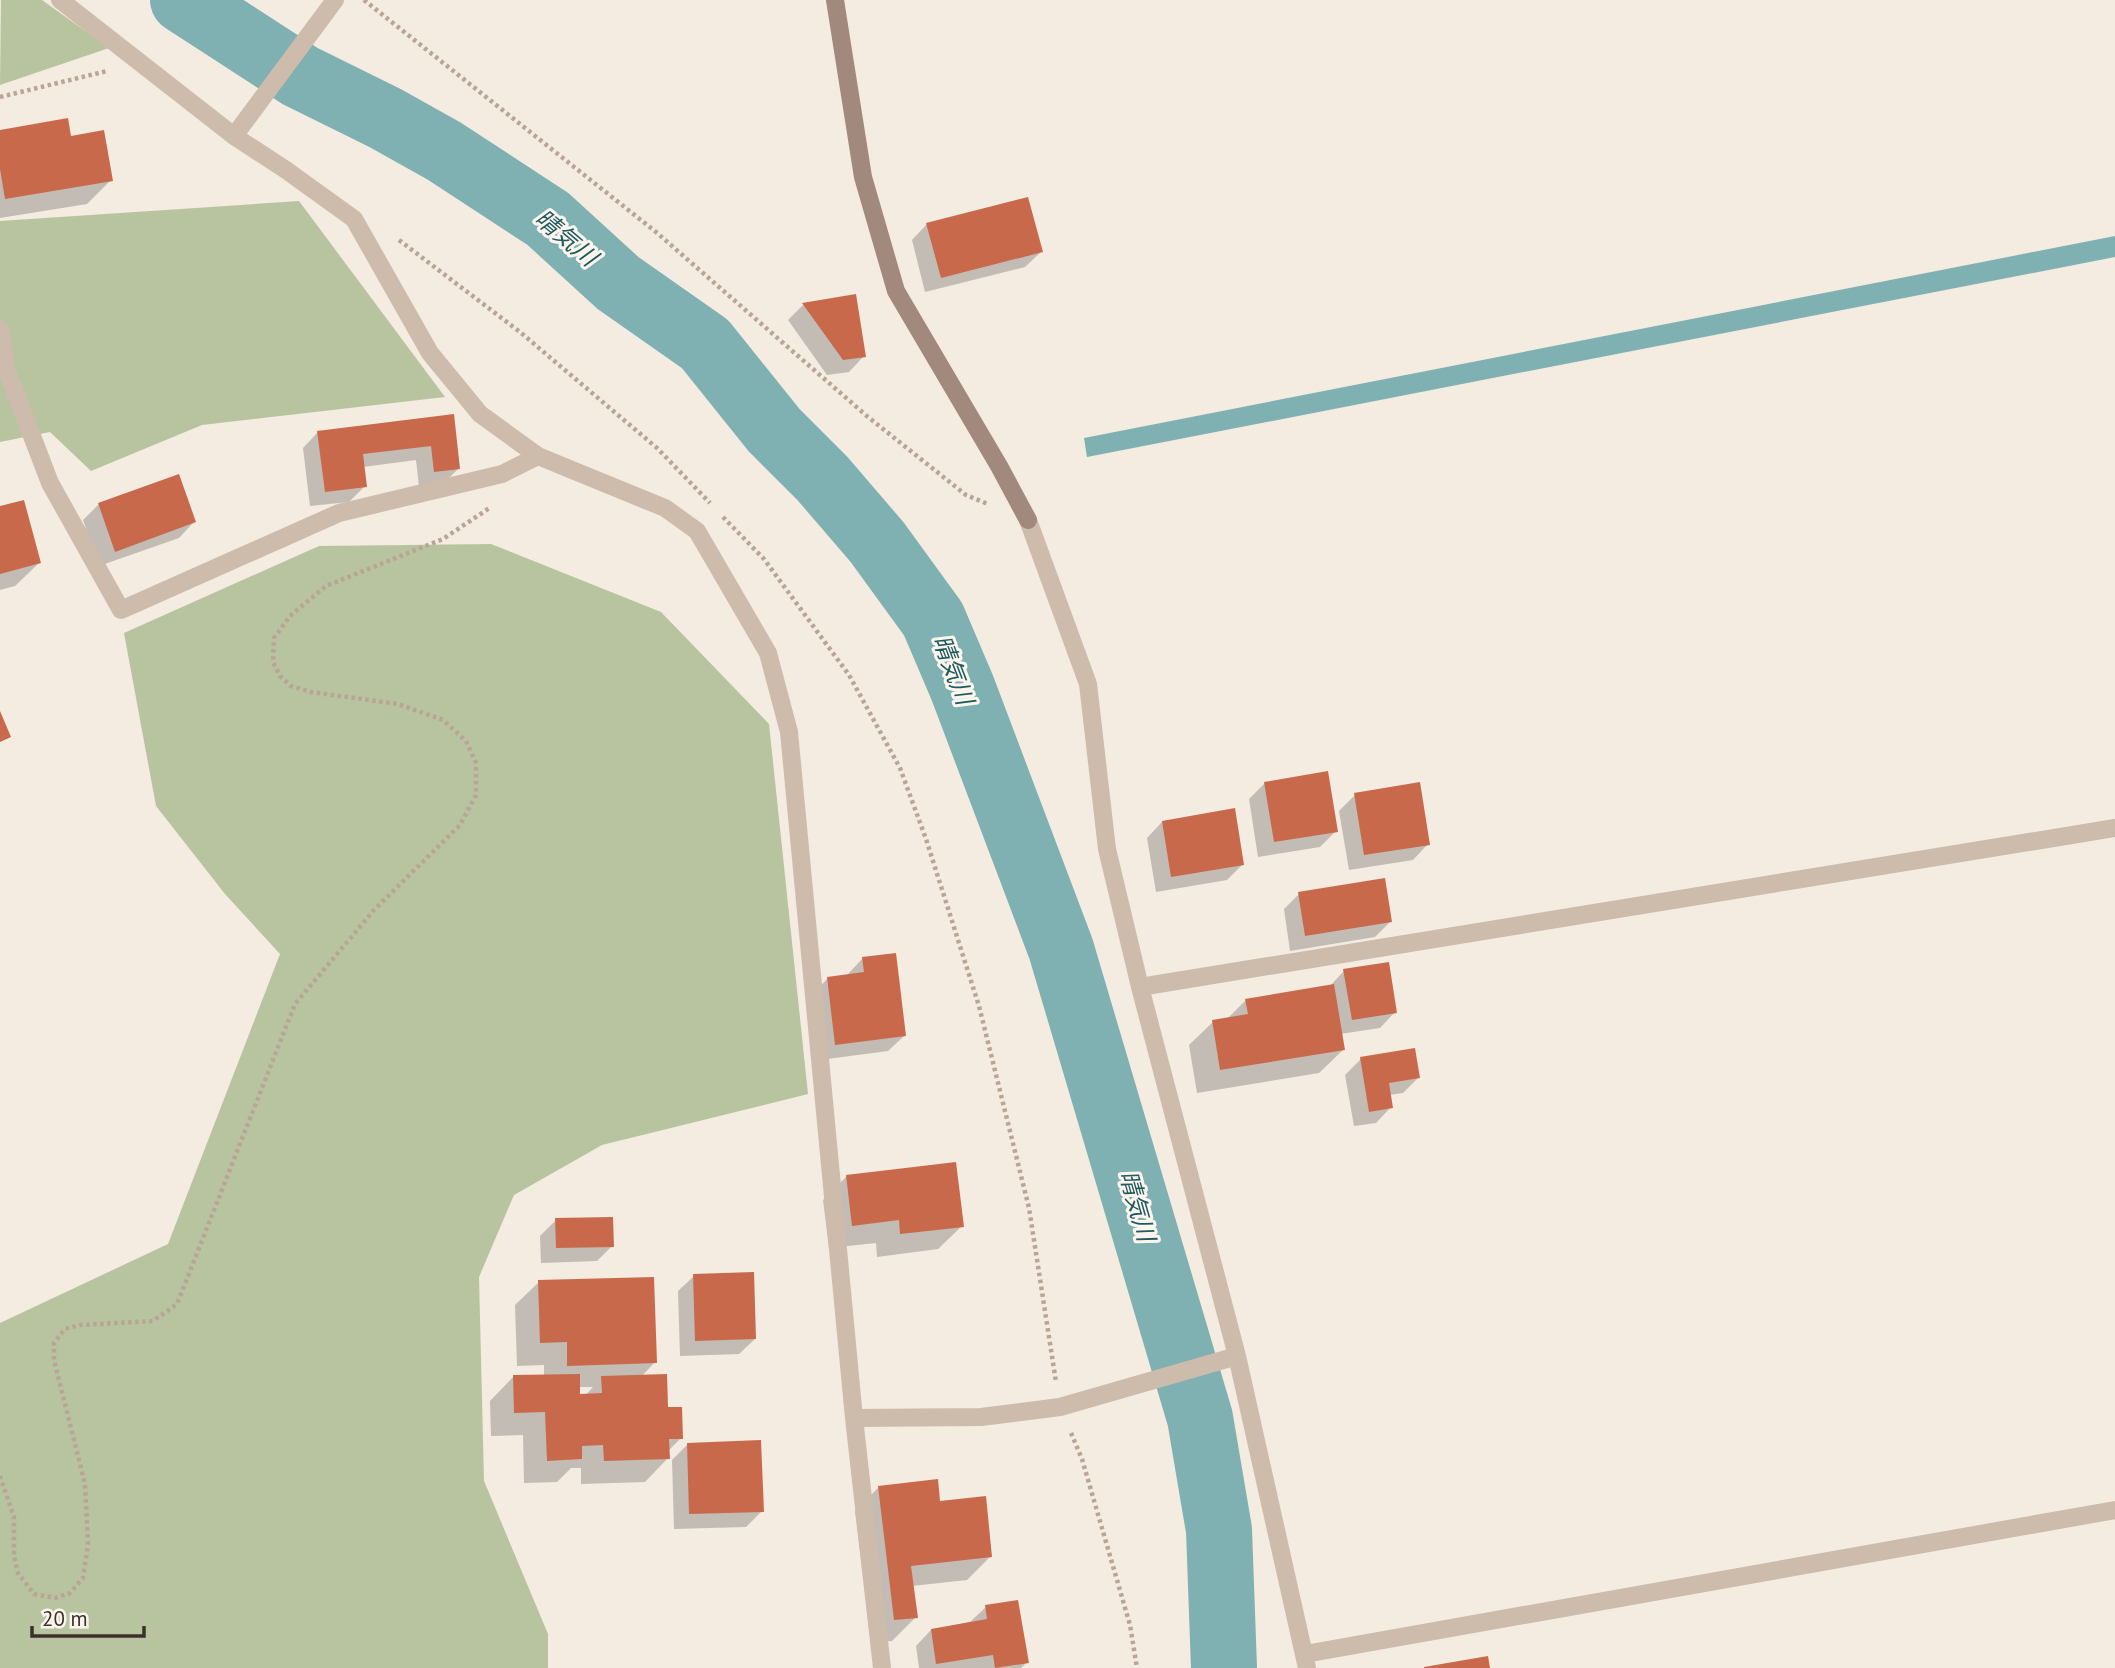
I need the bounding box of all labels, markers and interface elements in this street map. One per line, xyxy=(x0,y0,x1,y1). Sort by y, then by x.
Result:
water label: 晴気川 xyxy=(529,203,606,275)
water label: 晴気川 xyxy=(926,631,982,712)
water label: 晴気川 xyxy=(1113,1167,1163,1248)
scale bar xyxy=(32,1594,144,1638)
text: 20 m xyxy=(42,1605,88,1632)

